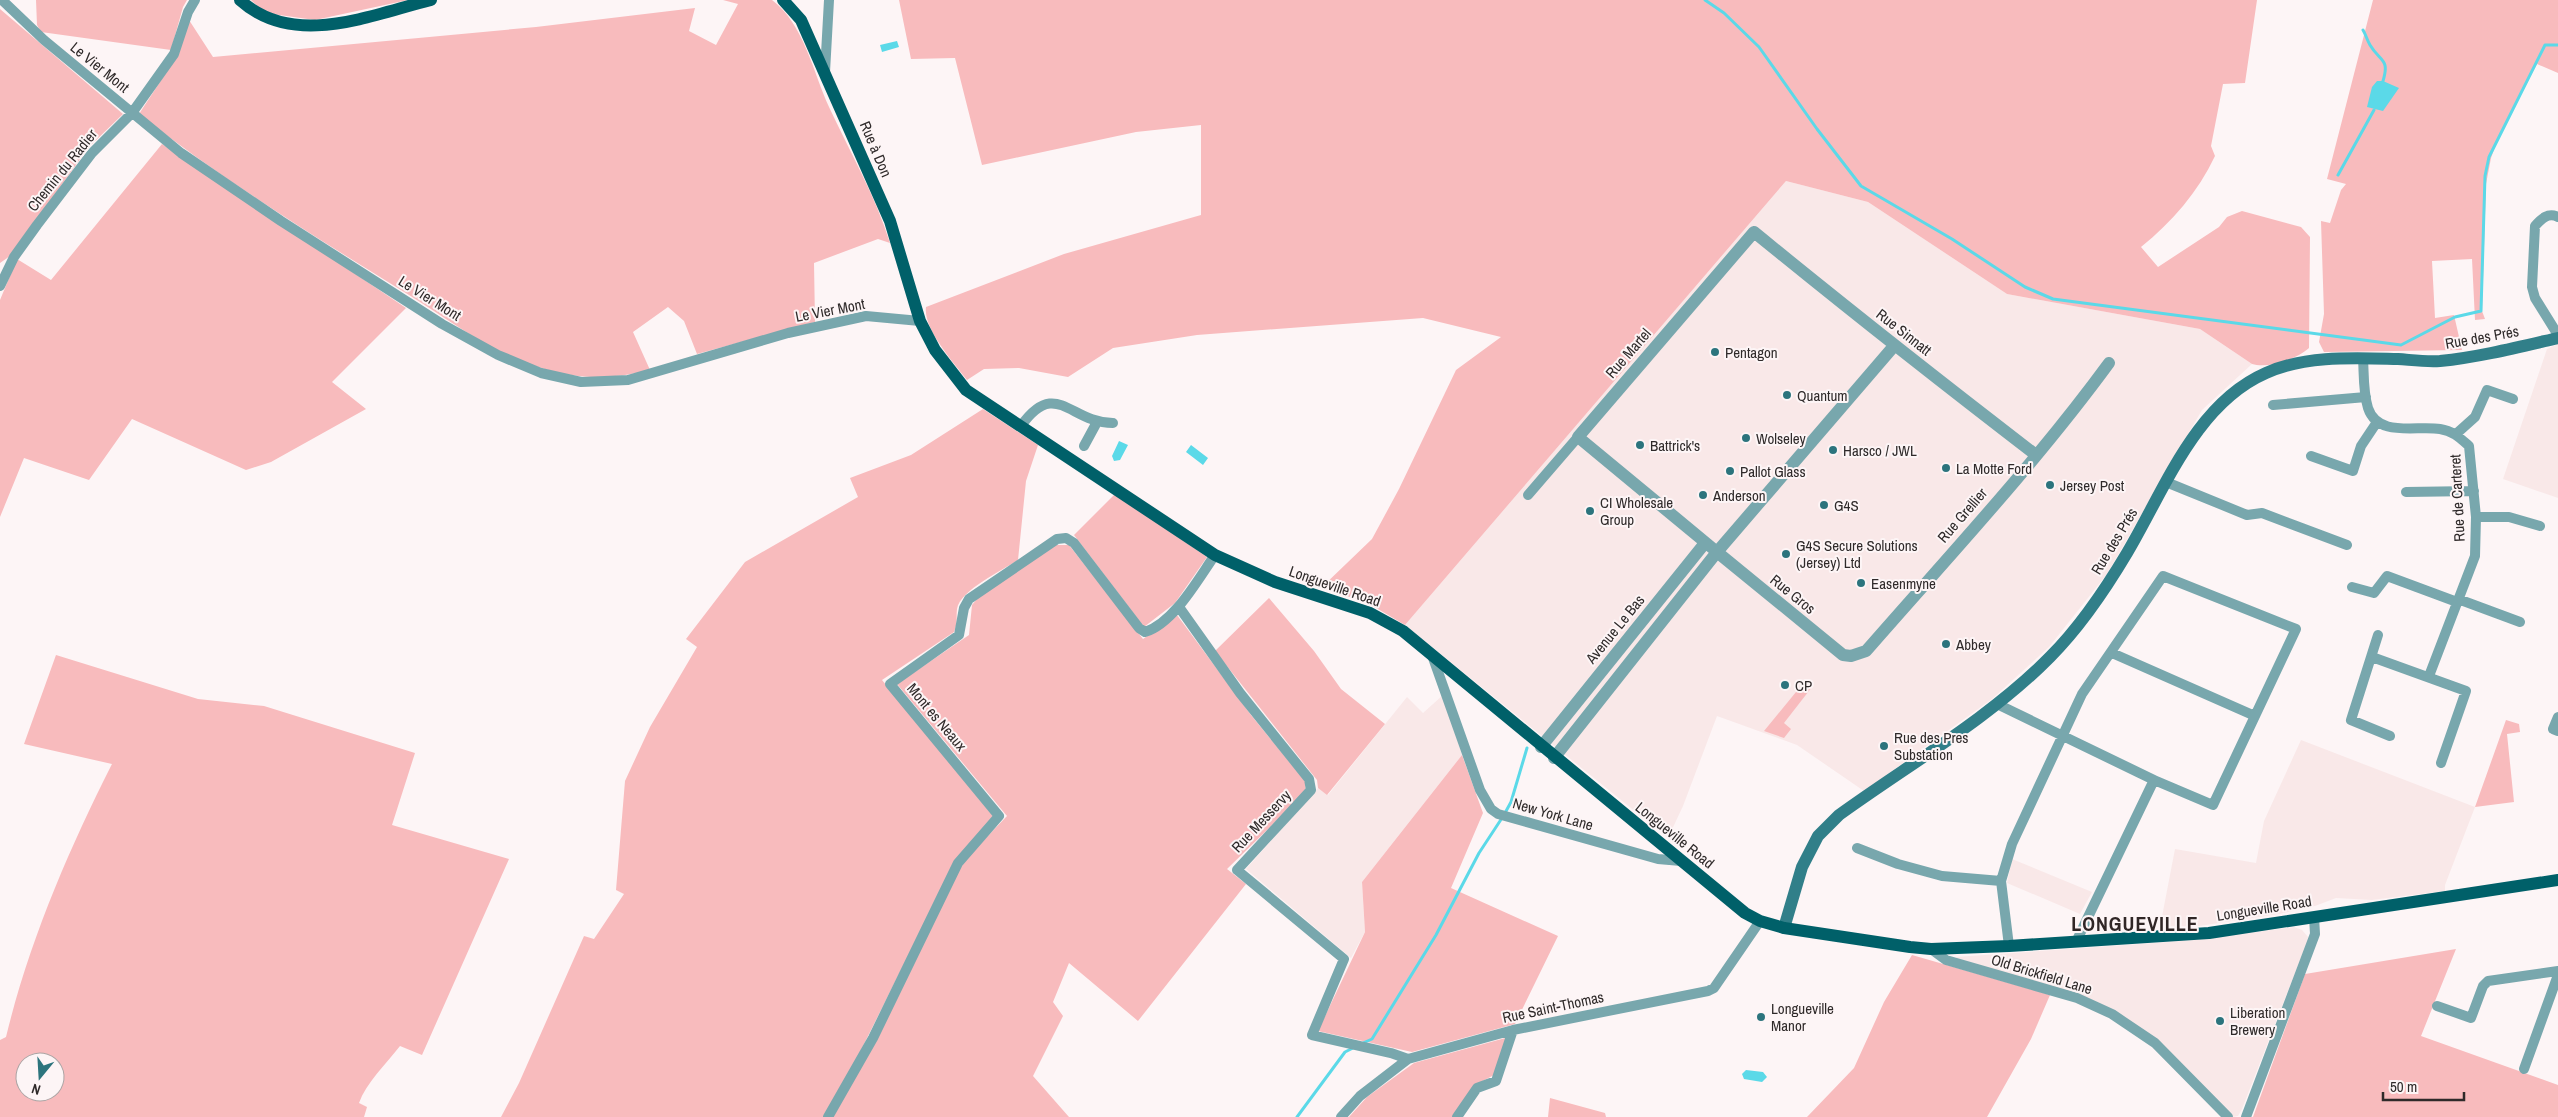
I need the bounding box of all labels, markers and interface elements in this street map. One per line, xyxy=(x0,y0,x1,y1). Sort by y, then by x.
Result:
street label: Le Vier Mont xyxy=(66,37,134,98)
street label: Rue à Don xyxy=(855,118,897,180)
street label: Chemin du Radier xyxy=(22,124,102,216)
street label: Le Vier Mont xyxy=(395,270,466,326)
street label: Le Vier Mont xyxy=(794,293,867,327)
street label: Rue Sinnatt xyxy=(1872,304,1937,361)
street label: Rue des Prés xyxy=(2443,320,2521,354)
street label: Rue Martel xyxy=(1600,323,1656,383)
place label: Pentagon xyxy=(1725,342,1778,363)
marker: Pentagon xyxy=(1709,346,1721,358)
place label: Quantum xyxy=(1797,385,1848,406)
marker: Quantum xyxy=(1781,389,1793,401)
place label: Wolseley xyxy=(1756,428,1807,449)
marker: Wolseley xyxy=(1740,432,1752,444)
place label: Battrick's xyxy=(1650,435,1700,456)
marker: Battrick's xyxy=(1634,439,1646,451)
place label: Harsco / JWL xyxy=(1843,440,1917,461)
marker: Harsco / JWL xyxy=(1827,444,1839,456)
street label: Rue de Carteret xyxy=(2444,453,2470,542)
place label: La Motte Ford xyxy=(1956,458,2032,479)
place label: Pallot Glass xyxy=(1740,461,1806,482)
marker: La Motte Ford xyxy=(1940,462,1952,474)
marker: Pallot Glass xyxy=(1724,465,1736,477)
place label: Jersey Post xyxy=(2060,475,2125,496)
marker: Jersey Post xyxy=(2044,479,2056,491)
street label: Rue Grellier xyxy=(1932,483,1992,547)
place label: Anderson xyxy=(1712,485,1766,506)
marker: Anderson xyxy=(1697,489,1709,501)
place label: CI Wholesale Group xyxy=(1600,492,1673,530)
place label: G4S xyxy=(1834,495,1859,516)
marker: G4S xyxy=(1818,499,1830,511)
street label: Rue des Prés xyxy=(2086,504,2142,578)
marker: CI Wholesale Group xyxy=(1584,505,1596,517)
place label: G4S Secure Solutions (Jersey) Ltd xyxy=(1796,535,1918,573)
marker: G4S Secure Solutions (Jersey) Ltd xyxy=(1780,548,1792,560)
street label: Longueville Road xyxy=(1286,560,1384,612)
street label: Rue Gros xyxy=(1766,569,1820,619)
place label: Easenmyne xyxy=(1871,573,1936,594)
marker: Easenmyne xyxy=(1855,577,1867,589)
street label: Avenue Le Bas xyxy=(1580,590,1649,669)
place label: Abbey xyxy=(1955,634,1992,655)
marker: Abbey xyxy=(1940,638,1952,650)
place label: CP xyxy=(1795,675,1812,696)
street label: Mont es Neaux xyxy=(902,679,972,756)
marker: CP xyxy=(1779,679,1791,691)
place label: Rue des Pres Substation xyxy=(1894,727,1969,765)
marker: Rue des Pres Substation xyxy=(1878,740,1890,752)
street label: Rue Messervy xyxy=(1227,784,1296,857)
street label: New York Lane xyxy=(1510,792,1596,836)
street label: Longueville Road xyxy=(1631,797,1719,873)
street label: Longueville Road xyxy=(2215,890,2313,926)
district label: LONGUEVILLE xyxy=(2071,910,2199,937)
street label: Old Brickfield Lane xyxy=(1989,949,2095,999)
street label: Rue Saint-Thomas xyxy=(1500,986,1606,1028)
place label: Longueville Manor xyxy=(1771,998,1834,1036)
place label: Liberation Brewery xyxy=(2230,1002,2285,1040)
marker: Longueville Manor xyxy=(1755,1011,1767,1023)
marker: Liberation Brewery xyxy=(2214,1015,2226,1027)
north arrow xyxy=(15,1052,65,1102)
scale bar xyxy=(2383,1070,2464,1102)
text: 50 m xyxy=(2390,1076,2417,1097)
text: N xyxy=(29,1080,43,1099)

